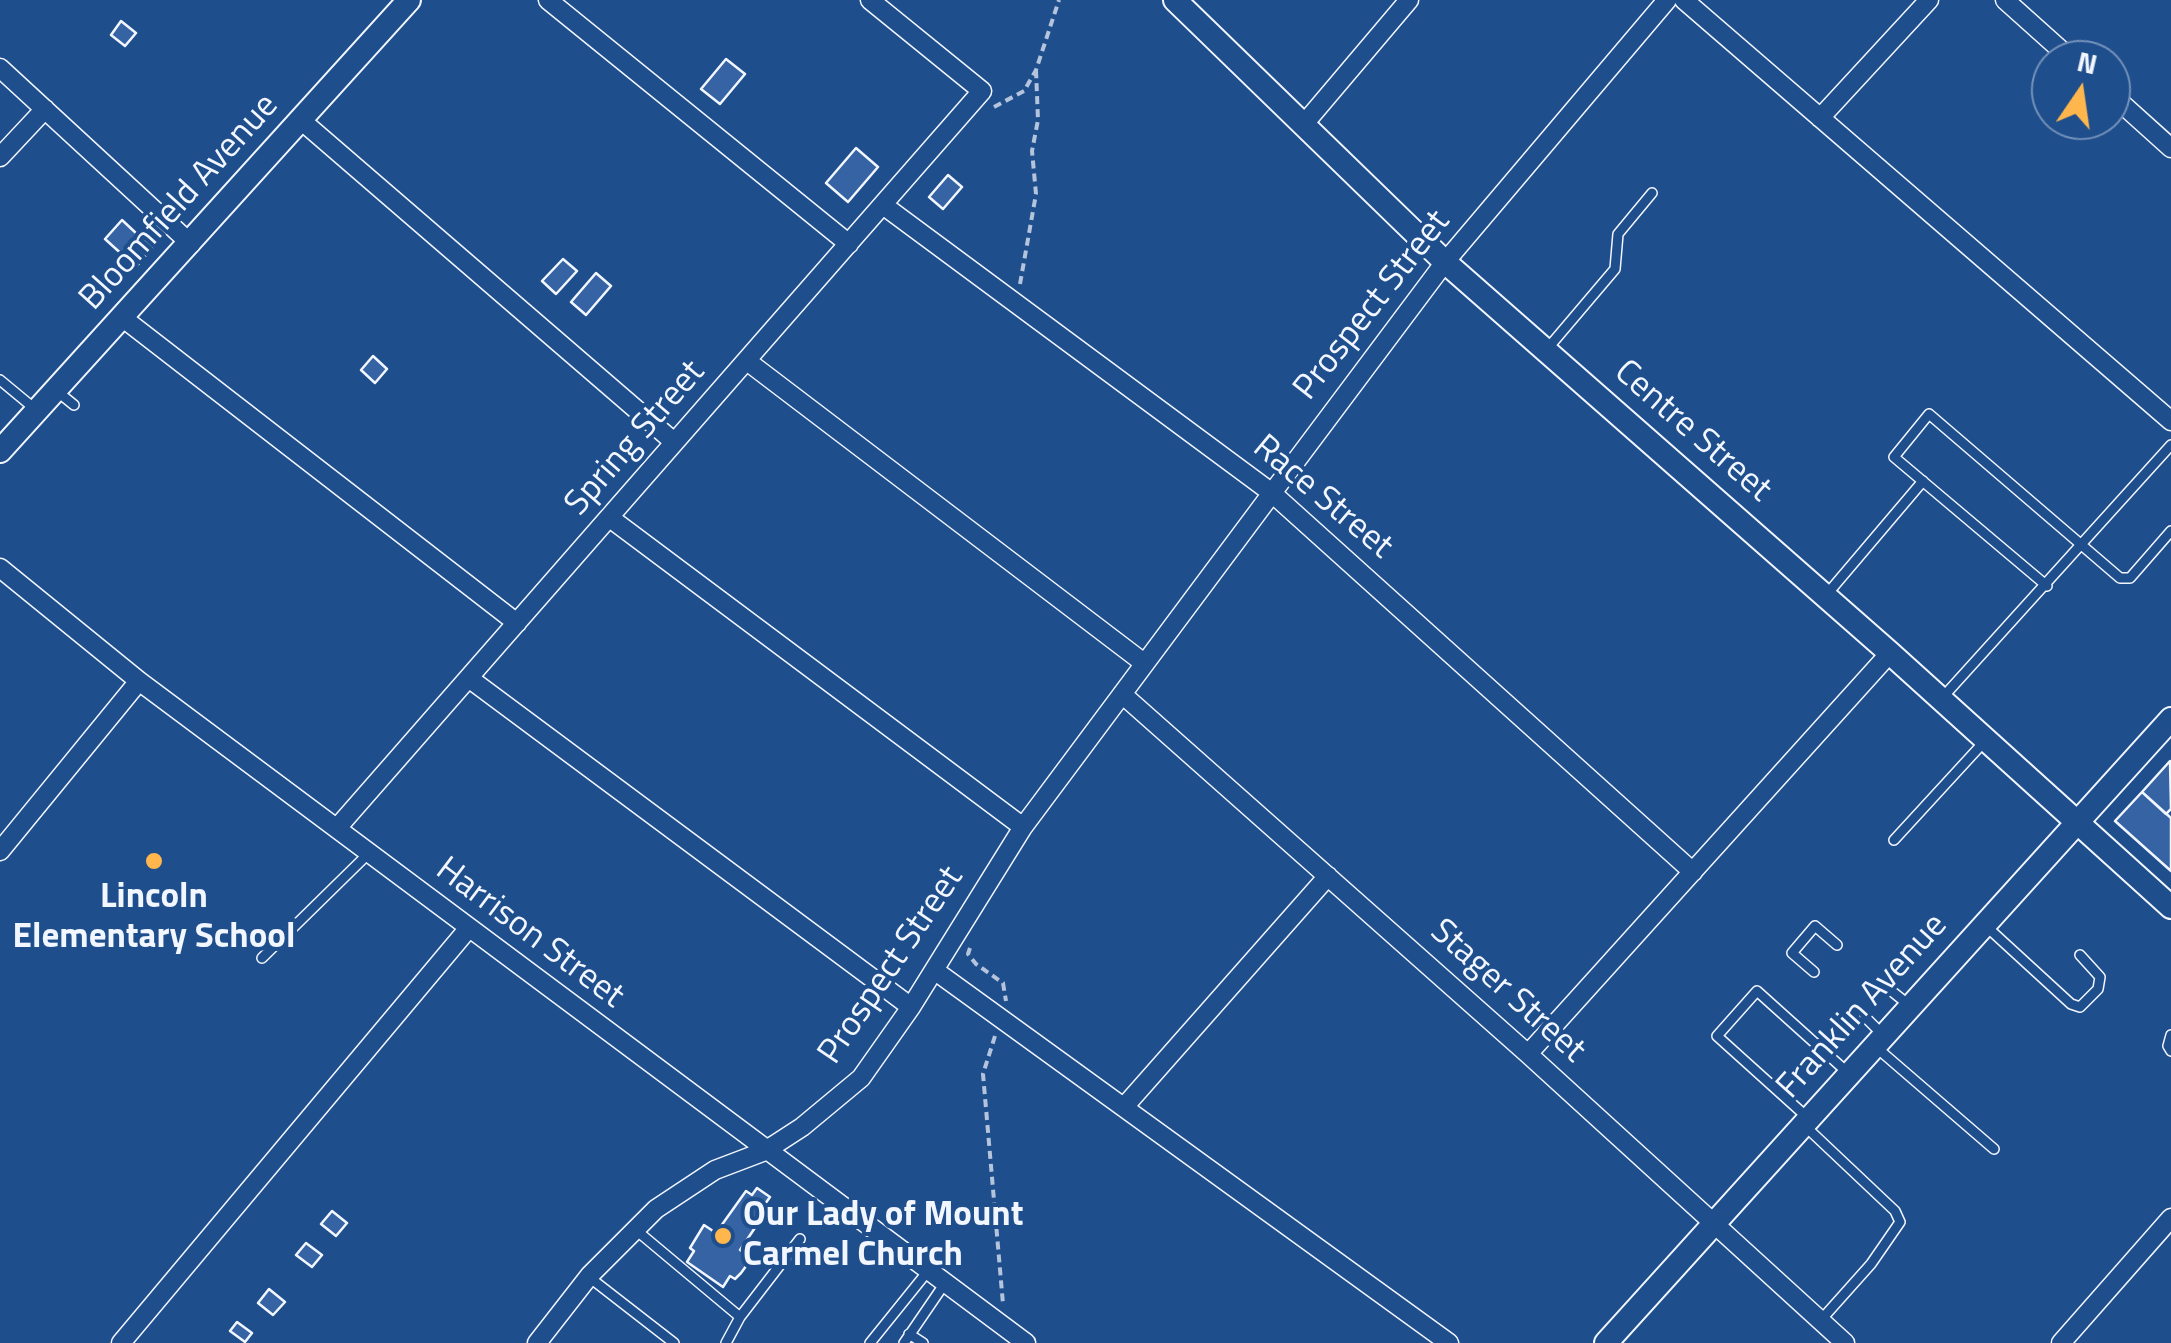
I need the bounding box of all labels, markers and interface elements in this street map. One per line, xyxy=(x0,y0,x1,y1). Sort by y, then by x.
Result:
text: N xyxy=(2073,39,2102,85)
north arrow xyxy=(2031,40,2131,140)
street label: Bloomfield Avenue xyxy=(72,86,288,320)
street label: Prospect Street xyxy=(1286,203,1460,409)
street label: Centre Street xyxy=(1605,352,1779,512)
street label: Spring Street xyxy=(557,353,715,525)
street label: Race Street xyxy=(1243,427,1401,569)
marker: Lincoln Elementary School xyxy=(143,850,165,872)
street label: Harrison Street xyxy=(427,850,631,1018)
street label: Prospect Street xyxy=(811,859,973,1073)
place label: Lincoln Elementary School xyxy=(13,877,295,959)
street label: Franklin Avenue xyxy=(1769,906,1957,1108)
street label: Stager Street xyxy=(1421,911,1593,1073)
place label: Our Lady of Mount Carmel Church xyxy=(743,1195,1023,1277)
marker: Our Lady of Mount Carmel Church xyxy=(712,1225,734,1247)

